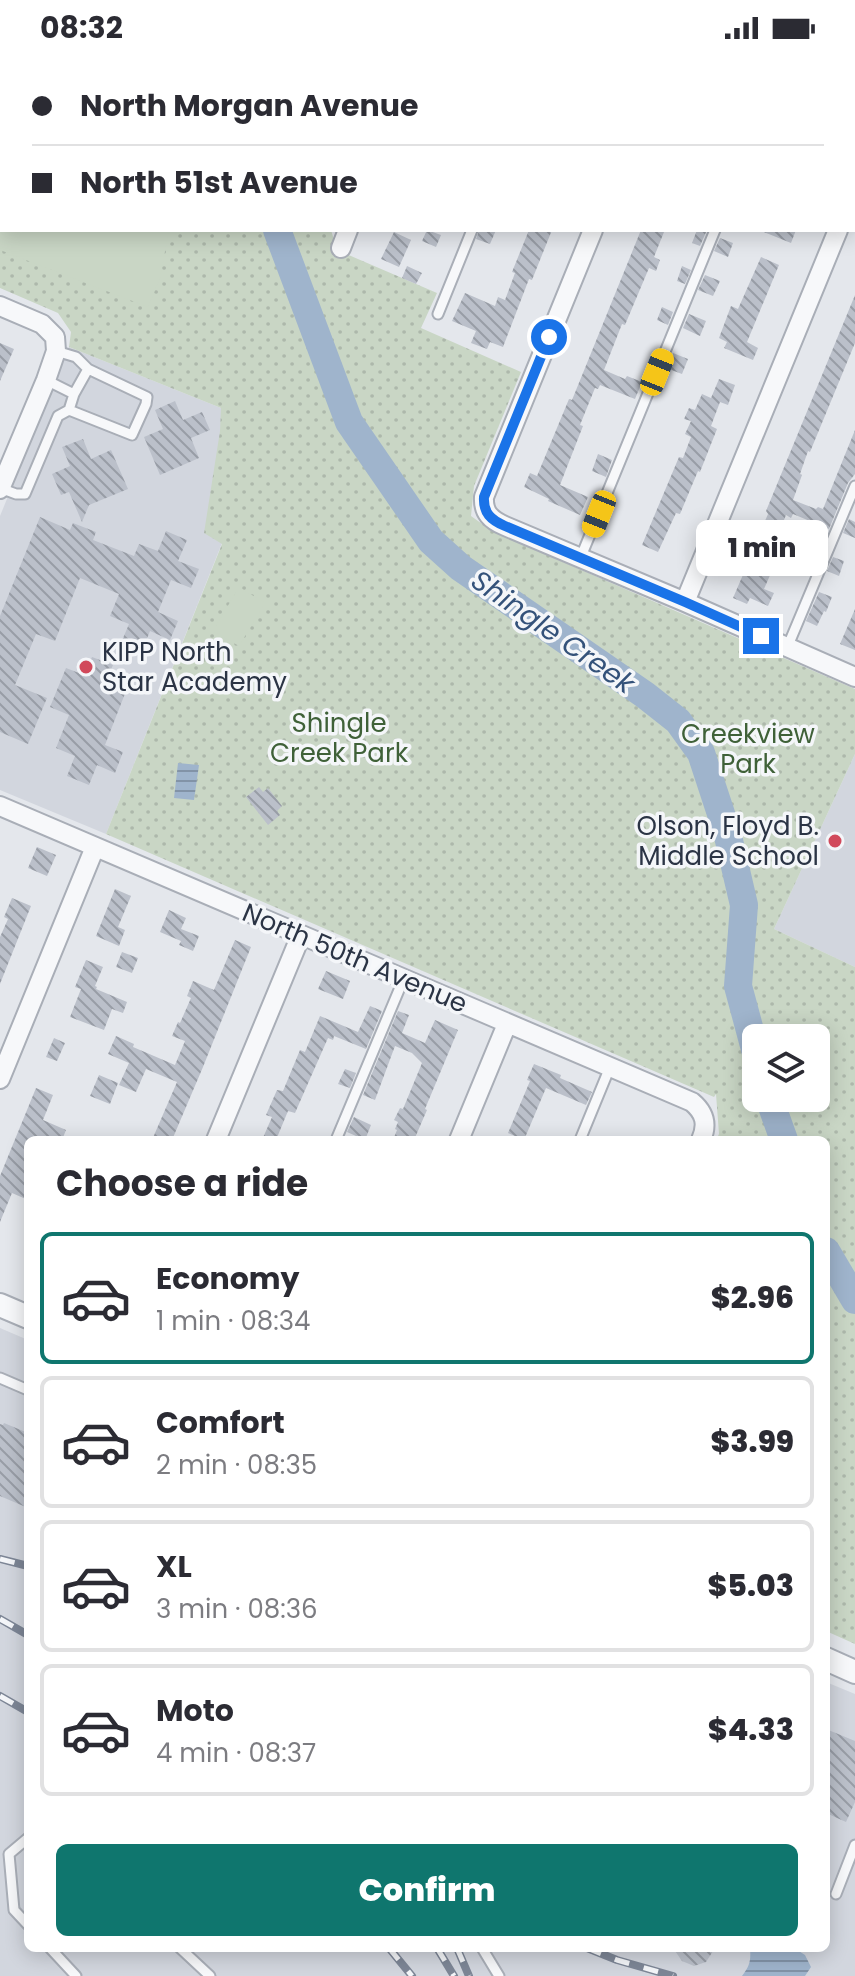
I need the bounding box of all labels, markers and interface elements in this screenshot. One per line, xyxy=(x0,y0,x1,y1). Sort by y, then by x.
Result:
text: 08:32 xyxy=(40,6,123,49)
text: North Morgan Avenue xyxy=(80,84,418,127)
text: North 51st Avenue xyxy=(80,161,358,204)
route start xyxy=(531,319,567,355)
car xyxy=(637,345,677,399)
car xyxy=(579,487,619,541)
callout: 1 min xyxy=(695,520,827,576)
text: 1 min xyxy=(728,530,796,566)
water label: Shingle Creek xyxy=(463,561,644,704)
route end xyxy=(743,618,779,654)
place label: KIPP North Star Academy xyxy=(102,634,287,700)
marker: KIPP North Star Academy xyxy=(77,658,95,676)
park label: Shingle Creek Park xyxy=(270,705,409,771)
park label: Creekview Park xyxy=(681,716,815,782)
place label: Olson, Floyd B. Middle School xyxy=(637,808,819,874)
marker: Olson, Floyd B. Middle School xyxy=(826,832,844,850)
street label: North 50th Avenue xyxy=(237,894,473,1022)
map controls xyxy=(742,1024,830,1112)
button: layers xyxy=(742,1024,830,1112)
text: Choose a ride xyxy=(56,1158,308,1209)
text: Economy xyxy=(156,1257,300,1300)
icon: car xyxy=(60,1262,132,1334)
text: $2.96 xyxy=(711,1276,794,1319)
text: 1 min · 08:34 xyxy=(156,1303,310,1339)
text: Comfort xyxy=(156,1401,285,1444)
icon: car xyxy=(60,1406,132,1478)
text: $3.99 xyxy=(710,1420,794,1463)
text: 2 min · 08:35 xyxy=(156,1447,317,1483)
text: XL xyxy=(156,1545,192,1588)
icon: car xyxy=(60,1550,132,1622)
text: $5.03 xyxy=(707,1564,794,1607)
text: 3 min · 08:36 xyxy=(156,1591,318,1627)
text: Moto xyxy=(156,1689,234,1732)
icon: car xyxy=(60,1694,132,1766)
text: $4.33 xyxy=(708,1708,794,1751)
text: 4 min · 08:37 xyxy=(156,1735,316,1771)
button: Confirm xyxy=(56,1844,798,1936)

